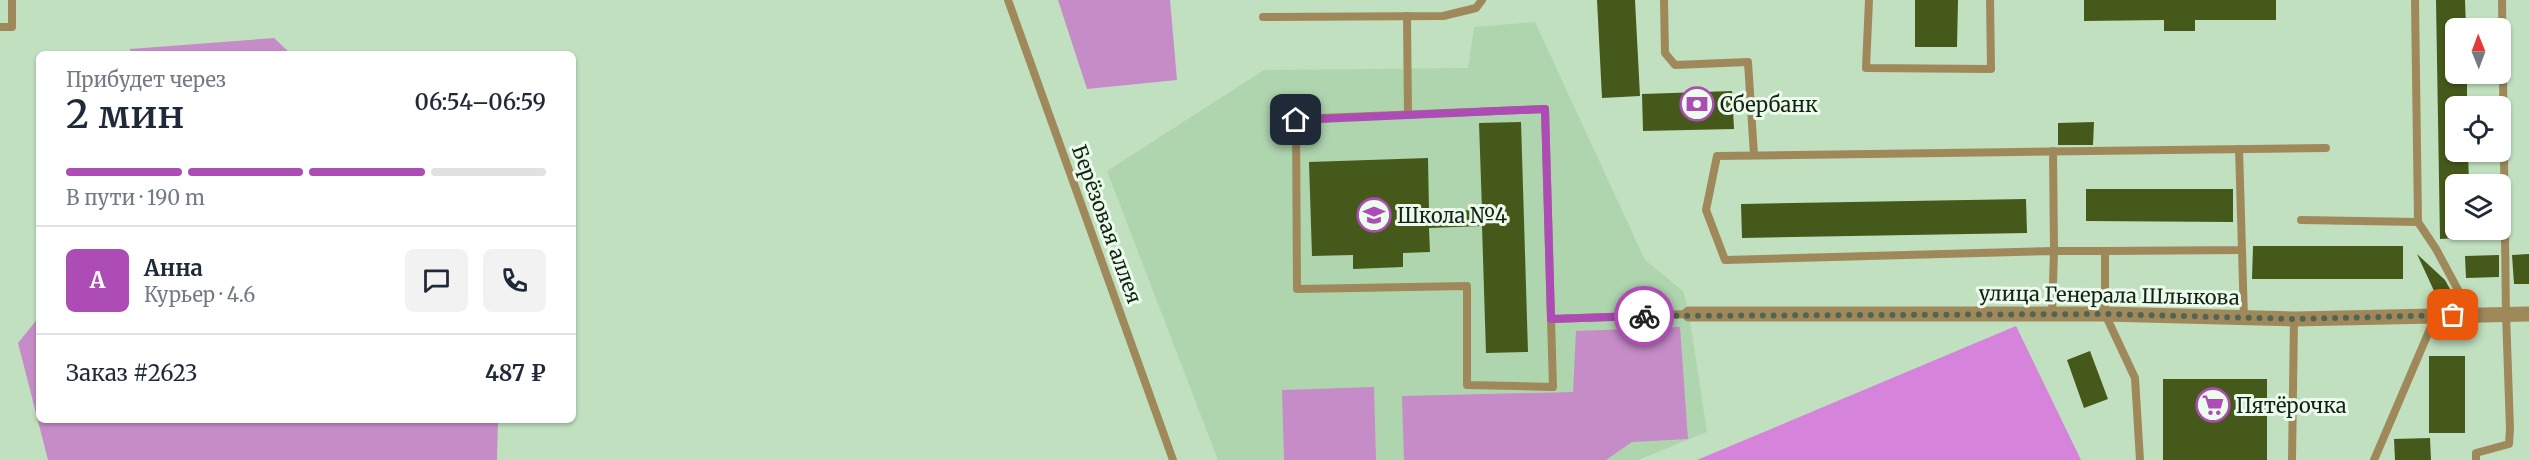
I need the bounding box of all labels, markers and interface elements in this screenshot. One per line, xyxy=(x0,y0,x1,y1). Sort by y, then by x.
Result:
north arrow xyxy=(2445,18,2511,84)
map controls xyxy=(2445,18,2511,240)
text: Прибудет через xyxy=(66,67,226,92)
bank icon: Сбербанк xyxy=(1679,86,1715,122)
text: 06:54–06:59 xyxy=(415,88,546,116)
text: 2 мин xyxy=(66,90,184,139)
place label: Сбербанк xyxy=(1720,92,1818,117)
pin xyxy=(1270,94,1321,145)
button: locate xyxy=(2445,96,2511,162)
icon: home xyxy=(1279,103,1312,136)
street label: Берёзовая аллея xyxy=(1067,141,1147,307)
button: layers xyxy=(2445,174,2511,240)
text: В пути · 190 m xyxy=(66,185,205,210)
school or university icon: Школа №4 xyxy=(1356,197,1392,233)
place label: Школа №4 xyxy=(1397,203,1507,228)
button: chat xyxy=(405,249,468,312)
button: phone xyxy=(483,249,546,312)
text: Анна xyxy=(144,254,203,282)
text: А xyxy=(90,266,105,294)
street label: улица Генерала Шлыкова xyxy=(1978,280,2240,310)
text: Курьер · 4.6 xyxy=(144,282,255,307)
courier xyxy=(1614,286,1674,346)
pin xyxy=(2427,289,2478,340)
icon: bag xyxy=(2436,298,2469,331)
icon: bike xyxy=(1628,300,1661,333)
text: Заказ #2623 xyxy=(66,359,198,387)
text: 487 ₽ xyxy=(485,359,546,387)
supermarket icon: Пятёрочка xyxy=(2195,387,2231,423)
place label: Пятёрочка xyxy=(2236,393,2347,418)

